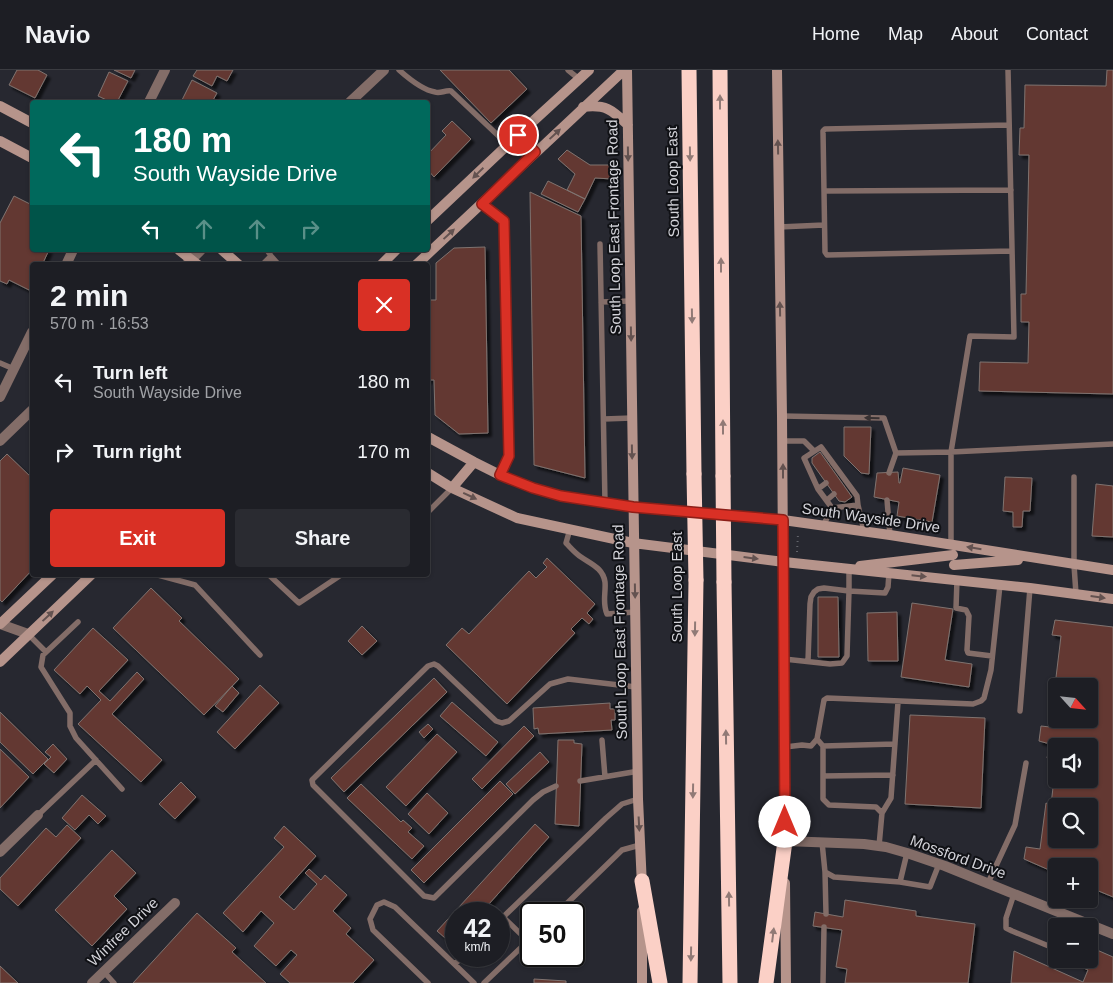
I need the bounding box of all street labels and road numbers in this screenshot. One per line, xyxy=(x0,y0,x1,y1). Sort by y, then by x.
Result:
street label: South Loop East Frontage Road xyxy=(603,119,624,335)
street label: South Loop East xyxy=(663,126,682,238)
street label: South Wayside Drive xyxy=(801,499,941,536)
street label: South Loop East Frontage Road xyxy=(609,524,630,740)
street label: South Loop East xyxy=(668,531,685,642)
street label: Mossford Drive xyxy=(908,831,1008,882)
street label: Winfree Drive xyxy=(84,894,161,969)

